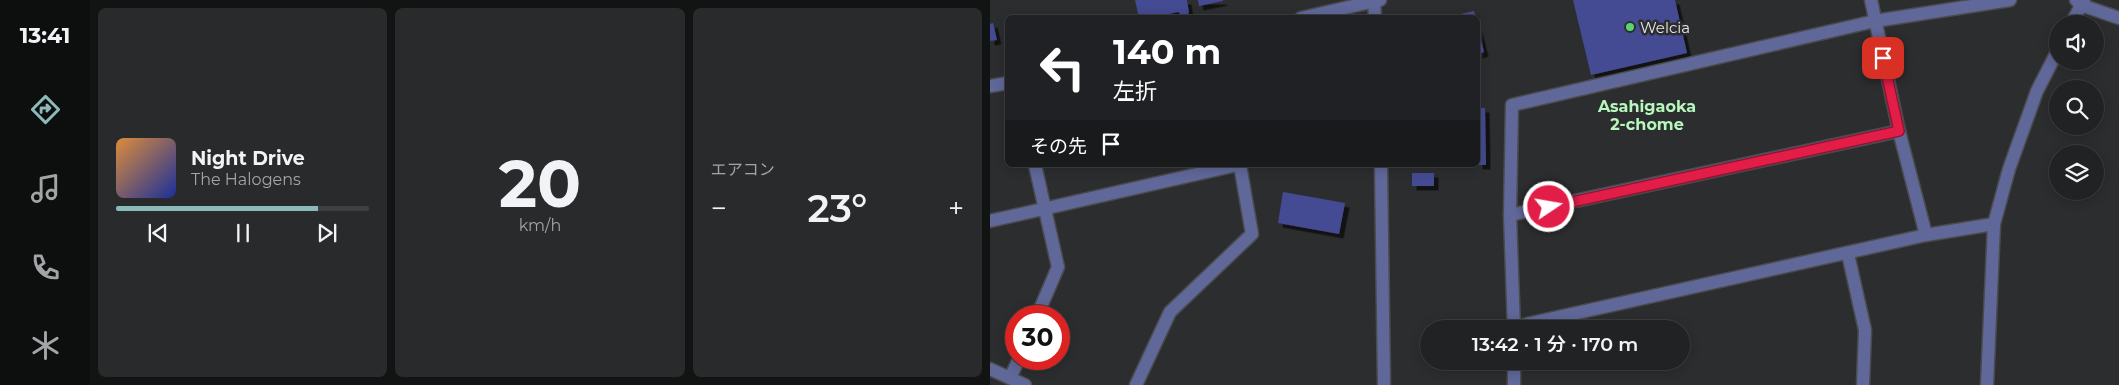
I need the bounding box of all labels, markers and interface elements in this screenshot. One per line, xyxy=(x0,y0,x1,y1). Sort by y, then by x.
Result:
map controls xyxy=(2049,15,2104,200)
button: sound xyxy=(2049,15,2104,70)
place label: Welcia xyxy=(1640,18,1690,37)
marker: Welcia xyxy=(1624,21,1636,33)
text: 13:41 xyxy=(20,22,70,49)
text: 140 m xyxy=(1113,30,1221,73)
icon: left xyxy=(1030,35,1095,100)
pin xyxy=(1862,37,1904,79)
icon: arrive xyxy=(1869,44,1897,72)
text: 左折 xyxy=(1113,78,1157,105)
button: search xyxy=(2049,80,2104,135)
icon: directions xyxy=(28,92,63,127)
district label: Asahigaoka 2-chome xyxy=(1597,97,1696,134)
icon: arrive xyxy=(1097,130,1125,158)
text: その先 xyxy=(1030,135,1087,158)
text: 20 xyxy=(499,144,581,223)
button: layers xyxy=(2049,145,2104,200)
text: Night Drive xyxy=(191,147,305,170)
text: エアコン xyxy=(711,160,775,179)
text: The Halogens xyxy=(191,170,301,189)
icon: music xyxy=(28,171,63,206)
position arrow xyxy=(1522,180,1574,232)
text: 23° xyxy=(808,185,867,232)
text: − xyxy=(711,191,727,225)
text: + xyxy=(948,191,964,225)
text: km/h xyxy=(519,216,561,235)
icon: previous xyxy=(144,219,172,247)
icon: pause xyxy=(229,219,257,247)
icon: next xyxy=(313,219,341,247)
icon: phone xyxy=(28,250,63,285)
speed limit sign: 30 xyxy=(1005,305,1070,370)
icon: climate xyxy=(28,328,63,363)
text: 13:42 · 1 分 · 170 m xyxy=(1472,333,1638,356)

